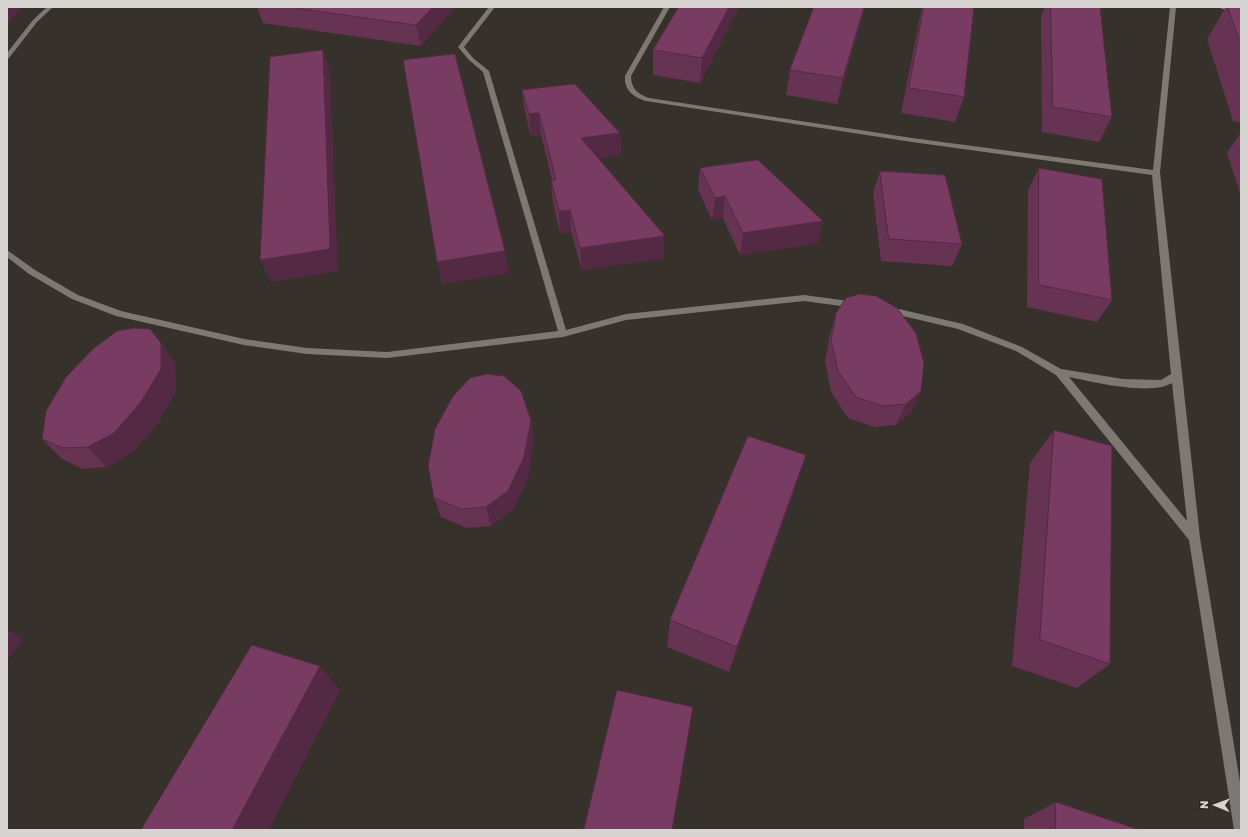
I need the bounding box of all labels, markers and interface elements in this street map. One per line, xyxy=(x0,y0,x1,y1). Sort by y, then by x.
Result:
north arrow xyxy=(1196,785,1236,825)
text: N xyxy=(1197,800,1210,809)

